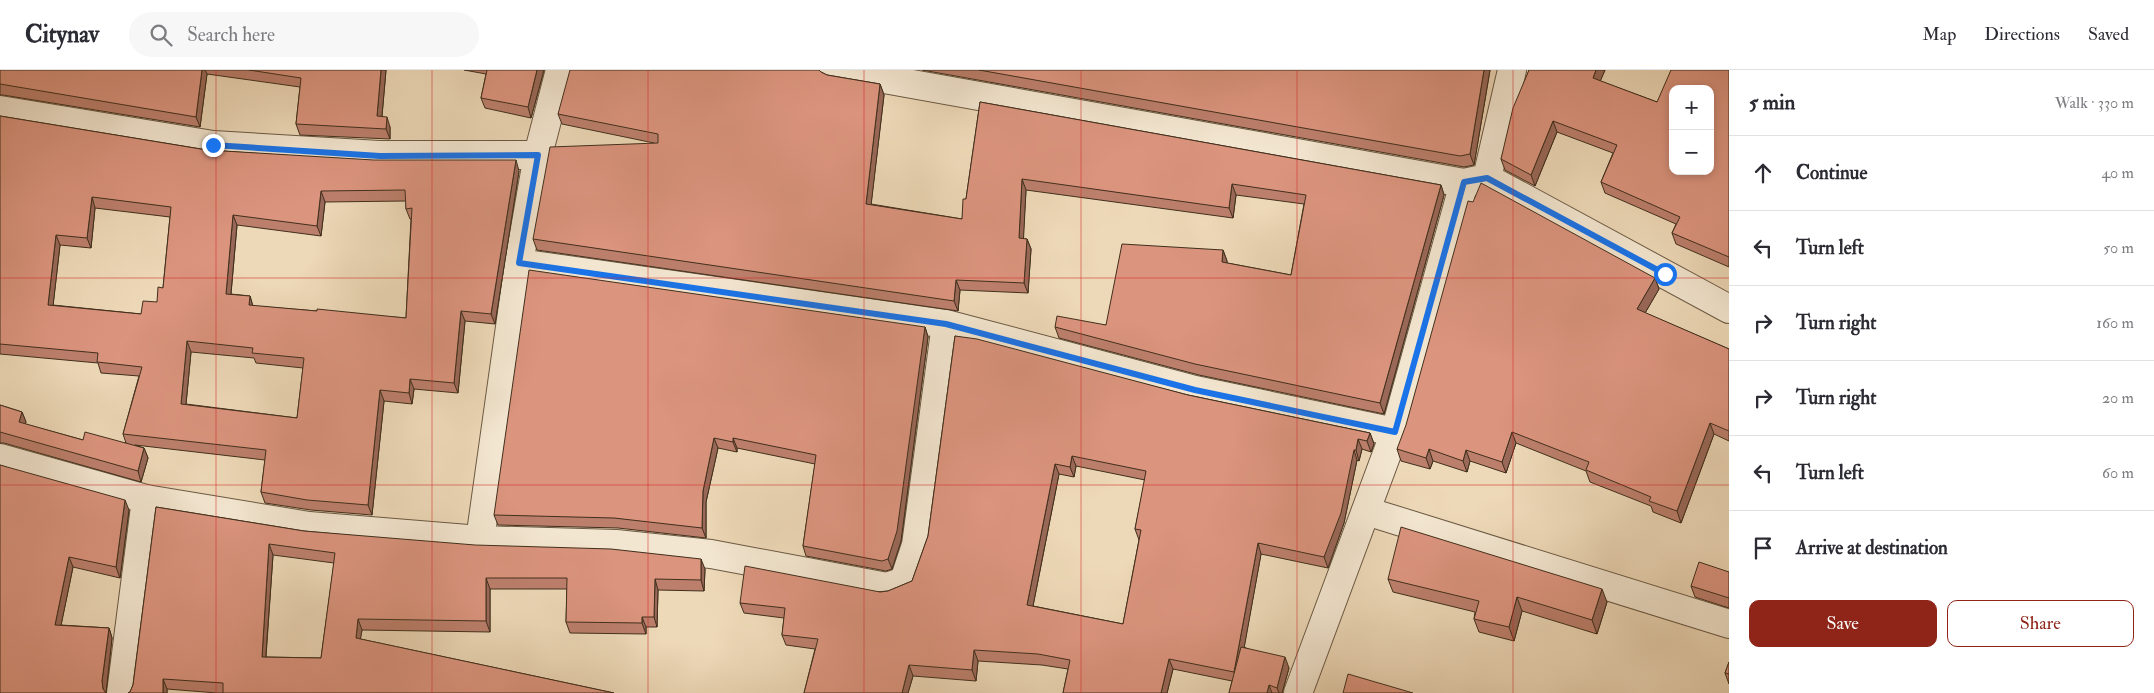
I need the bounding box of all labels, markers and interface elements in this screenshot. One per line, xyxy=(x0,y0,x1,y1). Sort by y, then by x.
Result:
search box xyxy=(129,12,479,57)
text: Citynav xyxy=(25,19,99,50)
icon: search xyxy=(147,21,175,49)
text: Search here xyxy=(187,23,275,47)
text: Map xyxy=(1923,23,1956,46)
text: Directions xyxy=(1984,23,2060,46)
text: Saved xyxy=(2088,23,2129,46)
map controls xyxy=(1669,85,1714,175)
button: + xyxy=(1669,85,1714,130)
text: 5 min xyxy=(1749,89,1795,116)
text: Walk · 330 m xyxy=(2055,93,2134,113)
button: − xyxy=(1669,130,1714,175)
route end xyxy=(202,134,225,157)
icon: ahead xyxy=(1749,159,1777,187)
text: Continue xyxy=(1796,161,1867,185)
text: 40 m xyxy=(2101,163,2134,183)
icon: left xyxy=(1749,234,1777,262)
text: Turn left xyxy=(1796,236,1864,260)
text: 50 m xyxy=(2103,238,2134,258)
route start xyxy=(1654,263,1677,286)
icon: right xyxy=(1749,309,1777,337)
text: Turn right xyxy=(1796,311,1876,335)
text: 160 m xyxy=(2096,313,2134,333)
icon: right xyxy=(1749,384,1777,412)
text: Turn right xyxy=(1796,386,1876,410)
text: 20 m xyxy=(2102,388,2134,408)
icon: left xyxy=(1749,459,1777,487)
text: Turn left xyxy=(1796,461,1864,485)
text: 60 m xyxy=(2102,463,2134,483)
icon: arrive xyxy=(1749,534,1777,562)
text: Arrive at destination xyxy=(1796,536,1948,560)
button: Save xyxy=(1749,600,1937,647)
button: Share xyxy=(1947,600,2134,647)

